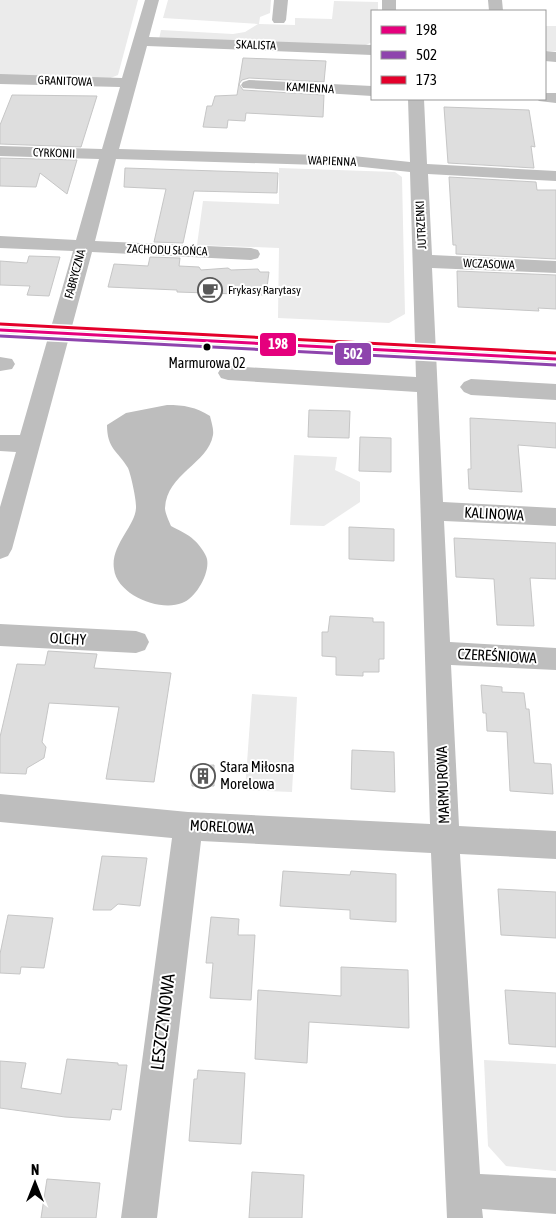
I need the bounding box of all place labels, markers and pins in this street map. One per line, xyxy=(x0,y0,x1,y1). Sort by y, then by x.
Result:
cafe icon: Frykasy Rarytasy xyxy=(197,277,223,303)
place label: Frykasy Rarytasy xyxy=(228,283,301,297)
marker: Marmurowa 02 xyxy=(202,342,212,352)
place label: Marmurowa 02 xyxy=(168,355,246,371)
place label: Stara Miłosna Morelowa xyxy=(220,758,295,792)
building icon: Stara Miłosna Morelowa xyxy=(190,763,216,789)

